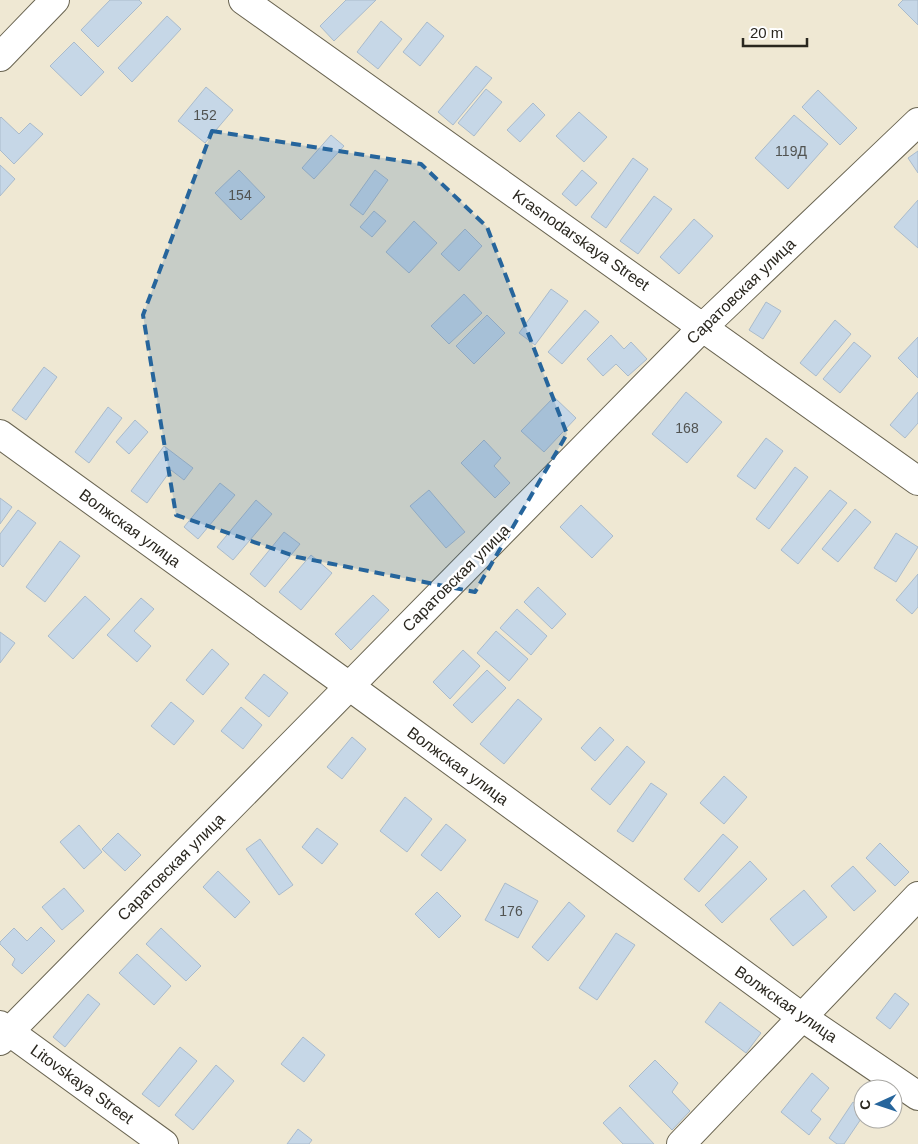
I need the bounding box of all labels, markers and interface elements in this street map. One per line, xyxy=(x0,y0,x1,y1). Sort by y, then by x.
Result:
scale bar xyxy=(743,15,807,47)
text: 20 m xyxy=(750,24,783,41)
house number: 152 xyxy=(193,107,217,123)
house number: 119Д xyxy=(775,143,807,159)
street label: Krasnodarskaya Street xyxy=(509,186,653,294)
house number: 154 xyxy=(228,187,252,203)
street label: Саратовская улица xyxy=(683,235,799,347)
house number: 168 xyxy=(675,420,699,436)
street label: Волжская улица xyxy=(76,486,184,570)
street label: Саратовская улица xyxy=(399,521,513,635)
street label: Волжская улица xyxy=(404,724,512,808)
street label: Саратовская улица xyxy=(114,810,228,924)
house number: 176 xyxy=(499,903,523,919)
street label: Волжская улица xyxy=(732,962,840,1046)
street label: Litovskaya Street xyxy=(27,1041,137,1127)
north arrow xyxy=(853,1079,903,1129)
text: С xyxy=(857,1099,873,1110)

